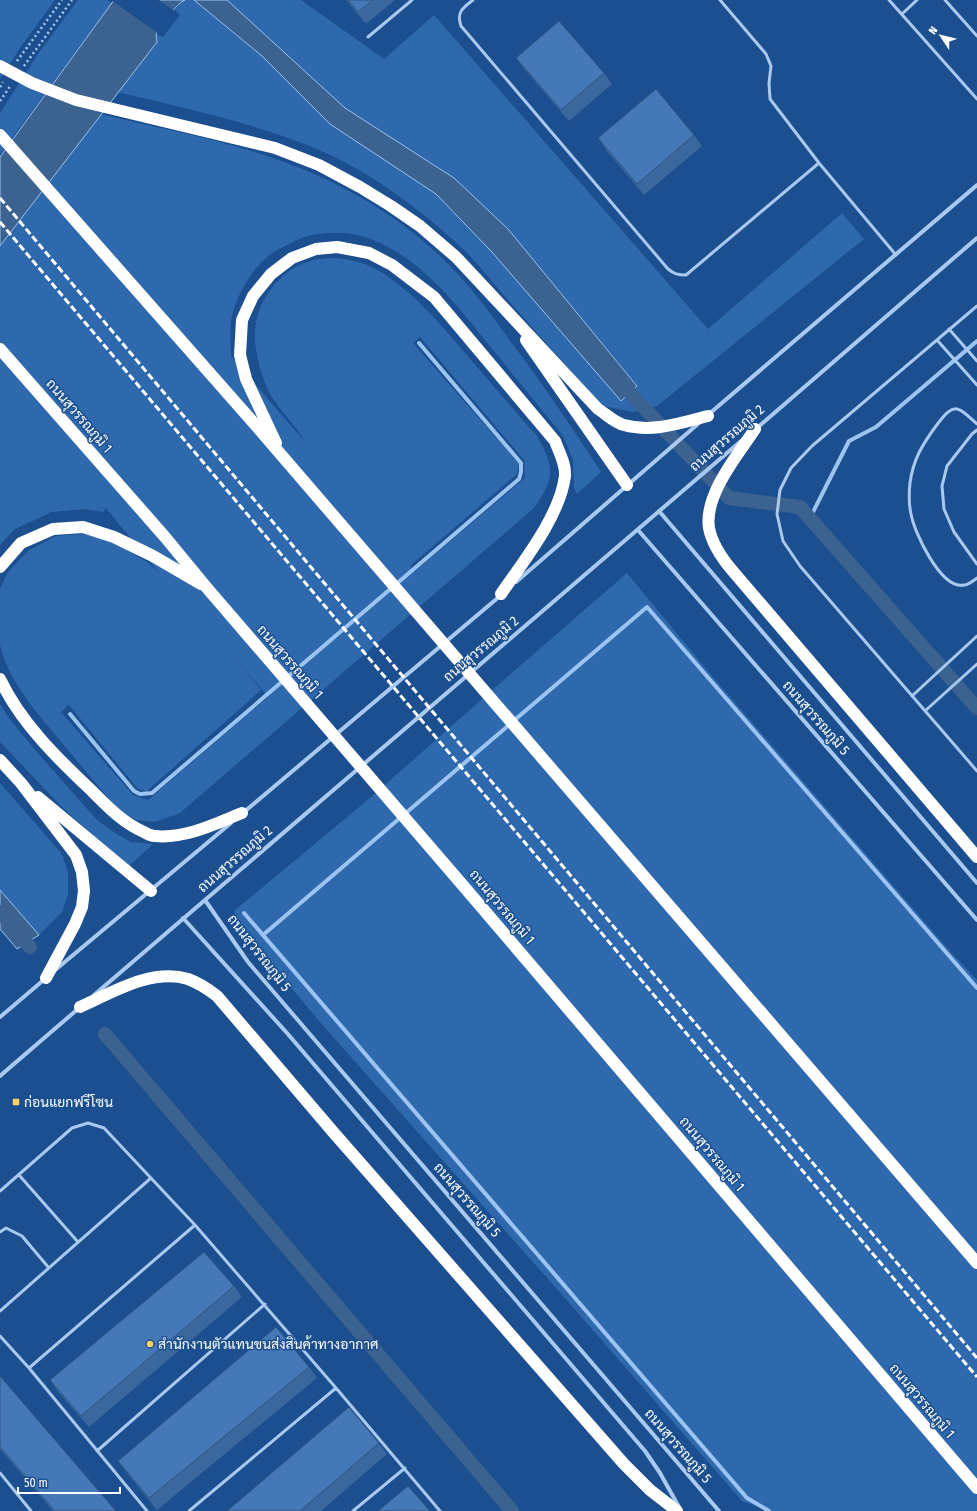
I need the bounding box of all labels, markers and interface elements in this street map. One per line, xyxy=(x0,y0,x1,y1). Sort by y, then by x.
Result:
north arrow xyxy=(921,16,961,56)
text: N xyxy=(926,24,940,37)
street label: ถนนสุวรรณภูมิ 1 xyxy=(42,376,116,457)
street label: ถนนสุวรรณภูมิ 2 xyxy=(686,401,768,476)
street label: ถนนสุวรรณภูมิ 2 xyxy=(440,613,523,686)
street label: ถนนสุวรรณภูมิ 1 xyxy=(253,622,327,703)
street label: ถนนสุวรรณภูมิ 5 xyxy=(778,677,853,759)
street label: ถนนสุวรรณภูมิ 2 xyxy=(194,822,276,897)
street label: ถนนสุวรรณภูมิ 1 xyxy=(465,866,538,949)
street label: ถนนสุวรรณภูมิ 5 xyxy=(223,911,294,996)
place label: ก่อนแยกฟรีโซน xyxy=(24,1093,113,1111)
marker: ก่อนแยกฟรีโซน xyxy=(11,1097,21,1107)
street label: ถนนสุวรรณภูมิ 1 xyxy=(675,1113,748,1196)
street label: ถนนสุวรรณภูมิ 5 xyxy=(429,1159,504,1241)
place label: สำนักงานตัวแทนขนส่งสินค้าทางอากาศ xyxy=(158,1335,378,1353)
marker: สำนักงานตัวแทนขนส่งสินค้าทางอากาศ xyxy=(145,1339,155,1349)
street label: ถนนสุวรรณภูมิ 1 xyxy=(885,1360,958,1443)
street label: ถนนสุวรรณภูมิ 5 xyxy=(640,1405,715,1487)
scale bar xyxy=(18,1469,120,1495)
text: 50 m xyxy=(24,1476,48,1490)

